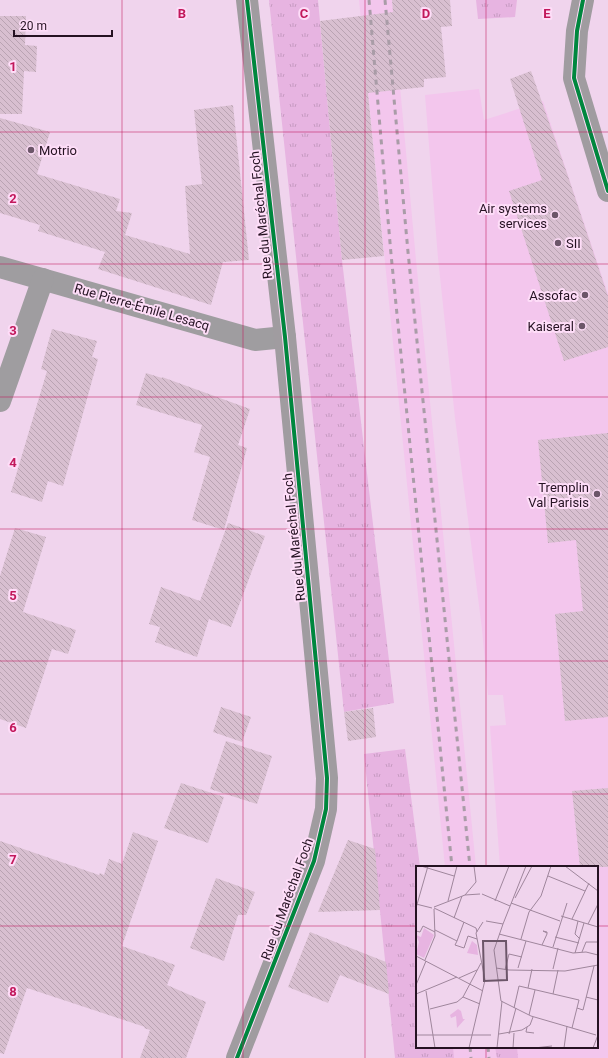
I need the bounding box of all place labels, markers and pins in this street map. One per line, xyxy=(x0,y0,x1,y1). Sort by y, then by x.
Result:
place label: Motrio xyxy=(39,143,77,158)
marker: Motrio xyxy=(26,145,36,155)
place label: Air systems services xyxy=(479,201,547,231)
marker: Air systems services xyxy=(550,210,560,220)
place label: SII xyxy=(566,236,581,251)
marker: SII xyxy=(553,238,563,248)
place label: Assofac xyxy=(529,288,577,303)
marker: Assofac xyxy=(580,290,590,300)
place label: Kaiseral xyxy=(528,319,574,334)
marker: Kaiseral xyxy=(577,321,587,331)
place label: Tremplin Val Parisis xyxy=(528,480,589,510)
marker: Tremplin Val Parisis xyxy=(592,489,602,499)

